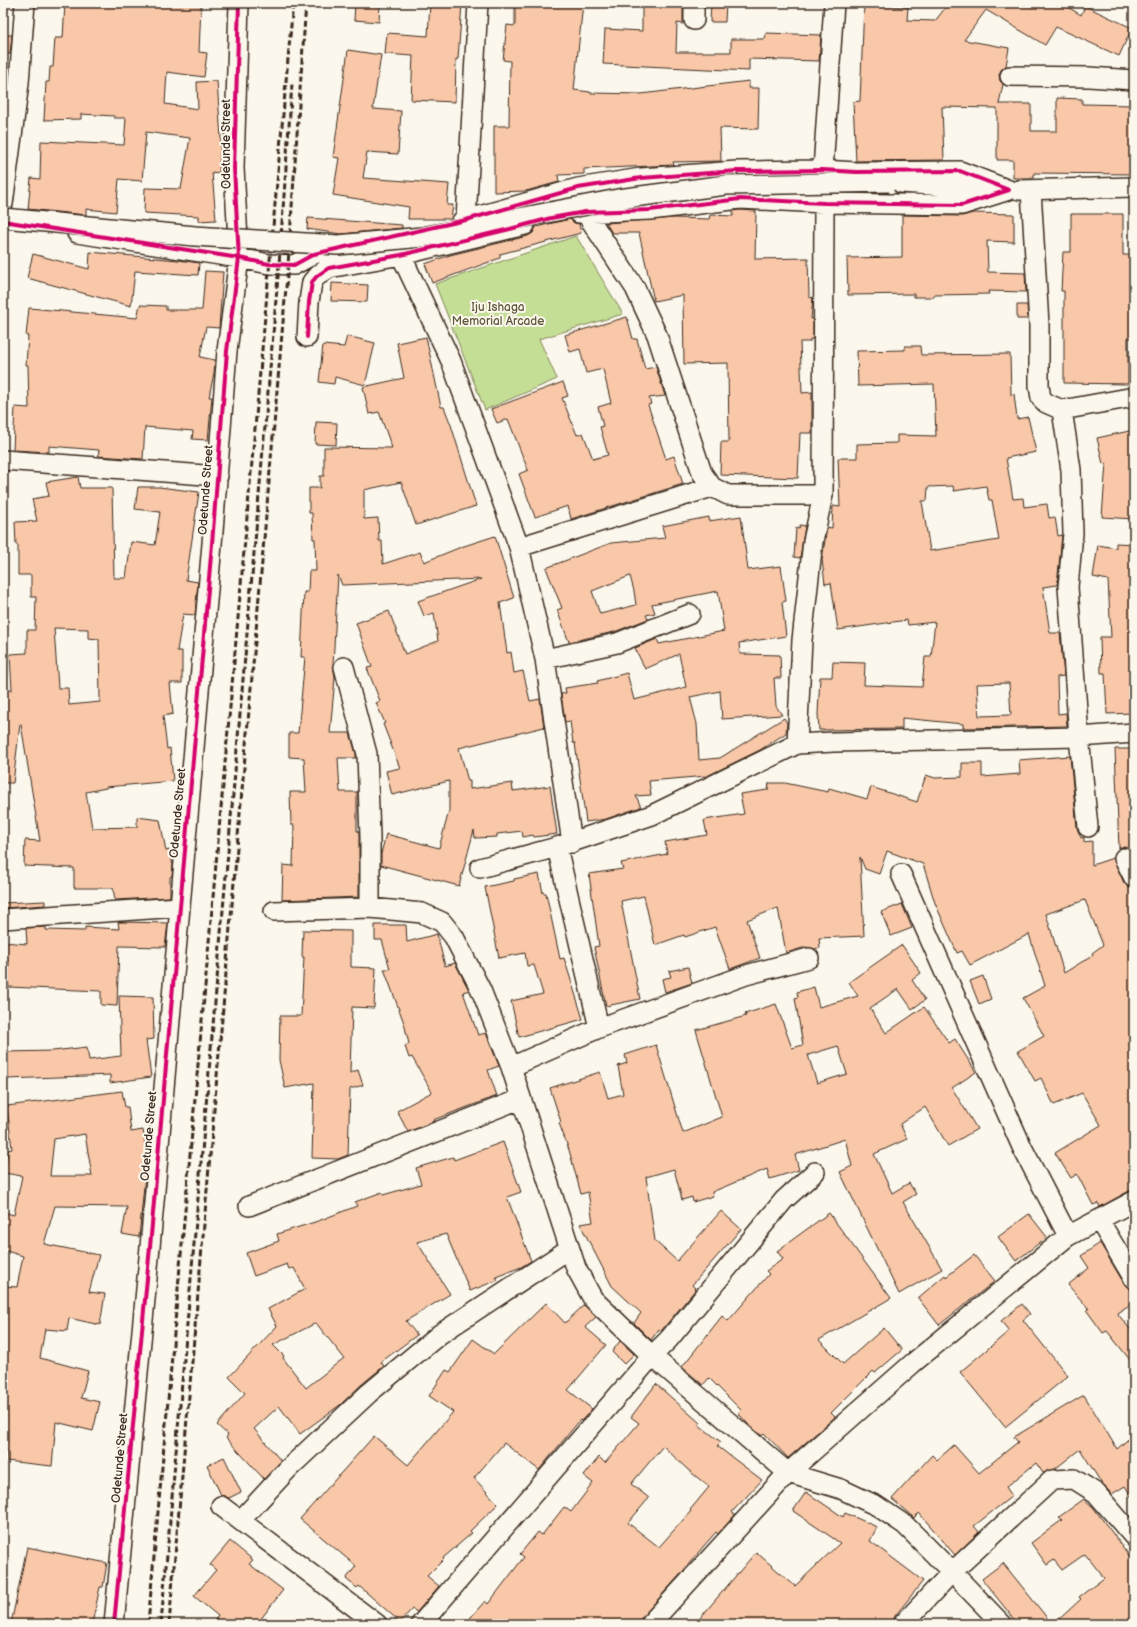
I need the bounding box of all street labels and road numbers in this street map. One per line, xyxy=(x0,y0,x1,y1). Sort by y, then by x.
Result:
street label: Odetunde Street xyxy=(219,99,234,189)
street label: Odetunde Street xyxy=(195,444,217,535)
street label: Odetunde Street xyxy=(167,767,189,858)
street label: Odetunde Street xyxy=(138,1090,160,1181)
street label: Odetunde Street xyxy=(109,1412,131,1503)

